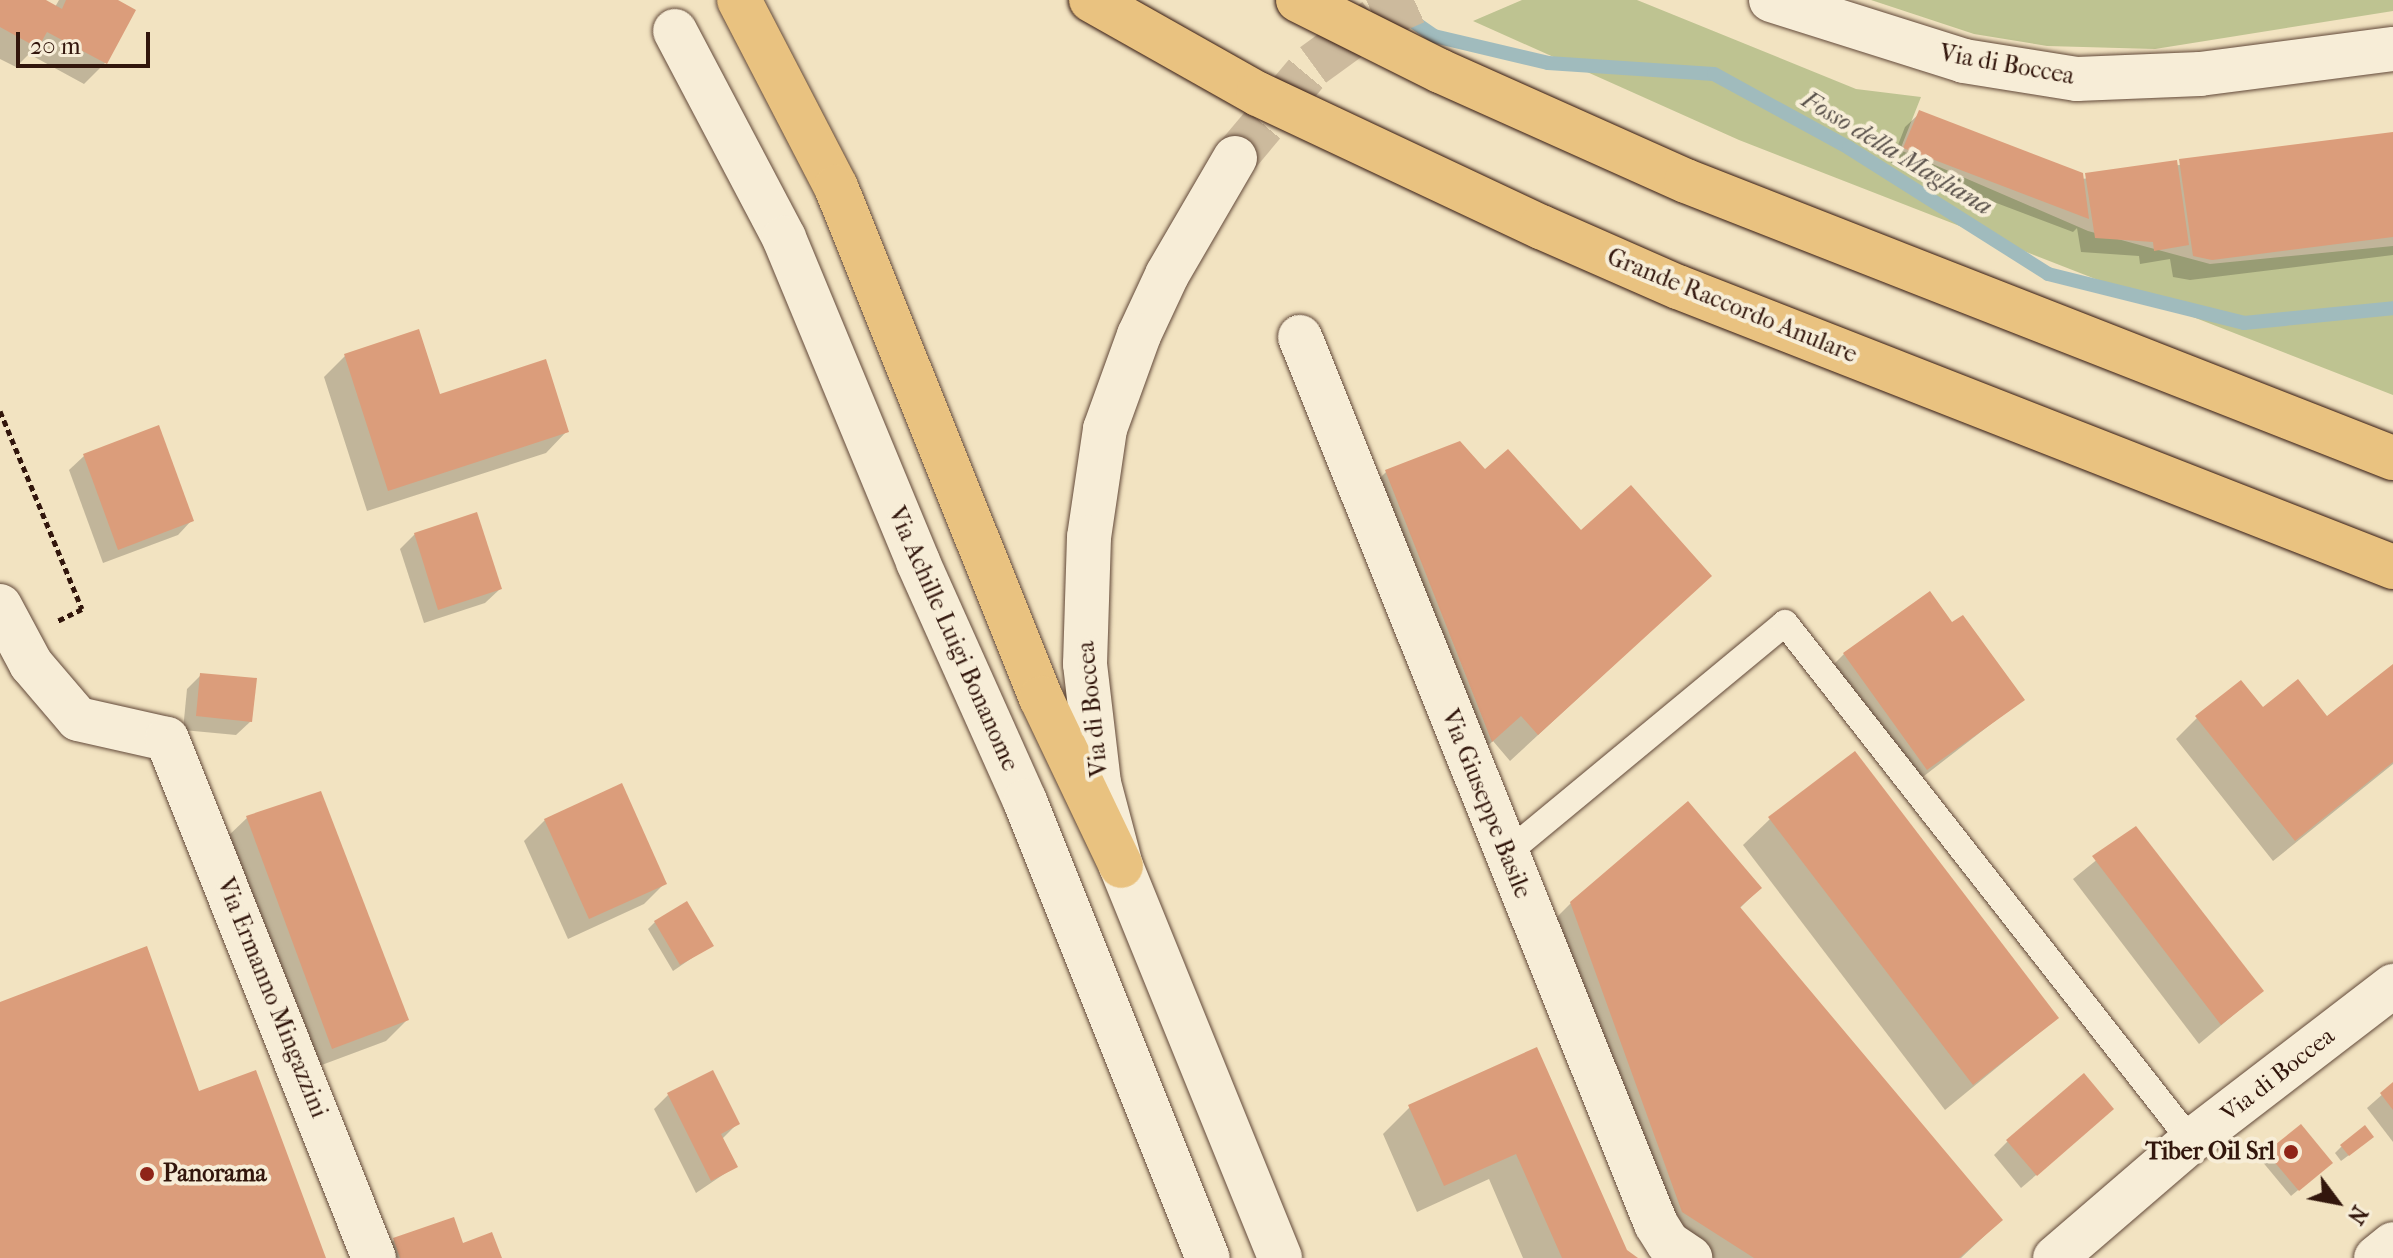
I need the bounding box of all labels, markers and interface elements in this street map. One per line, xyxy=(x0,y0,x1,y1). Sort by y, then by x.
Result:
scale bar xyxy=(20,16,154,66)
text: 20 m xyxy=(30,32,81,60)
street label: Via di Boccea xyxy=(1937,39,2077,91)
water label: Fosso della Magliana xyxy=(1796,84,1998,222)
street label: Grande Raccordo Anulare xyxy=(1603,243,1861,369)
street label: Via Achille Luigi Bonanome xyxy=(882,502,1024,776)
street label: Via di Boccea xyxy=(1072,640,1114,778)
street label: Via Giuseppe Basile xyxy=(1435,705,1537,903)
street label: Via Ermanno Mingazzini xyxy=(211,874,333,1122)
street label: Via di Boccea xyxy=(2216,1022,2340,1128)
place label: Tiber Oil Srl xyxy=(2146,1138,2275,1166)
marker: Tiber Oil Srl xyxy=(2282,1143,2300,1161)
place label: Panorama xyxy=(163,1160,267,1188)
north arrow xyxy=(2297,1162,2377,1242)
marker: Panorama xyxy=(138,1165,156,1183)
text: N xyxy=(2342,1201,2373,1229)

